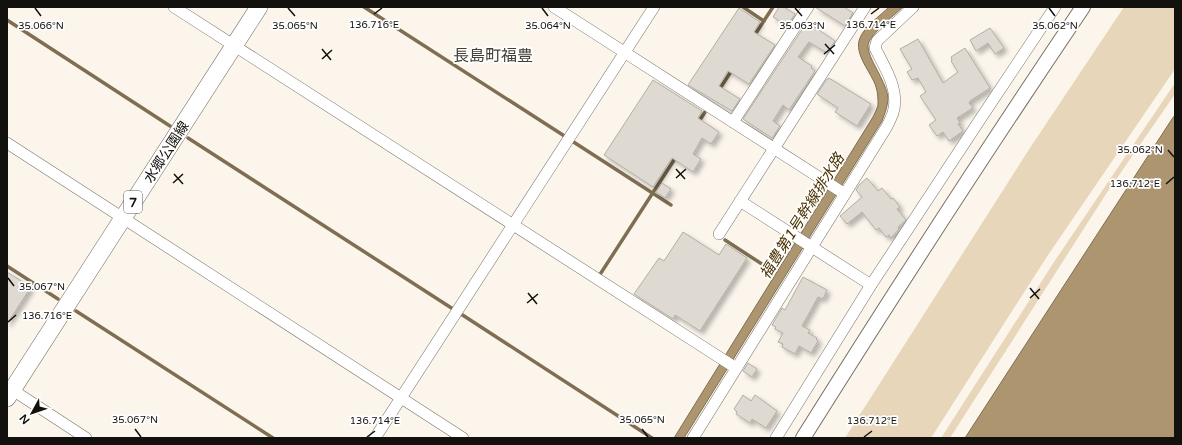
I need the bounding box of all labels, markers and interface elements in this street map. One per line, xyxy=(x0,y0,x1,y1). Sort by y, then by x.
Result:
text: 136.716°E xyxy=(349,19,399,31)
text: 136.714°E xyxy=(846,19,896,31)
text: 35.066°N xyxy=(18,20,64,32)
text: 35.065°N xyxy=(272,20,318,32)
text: 35.064°N xyxy=(525,20,571,32)
text: 35.063°N xyxy=(779,20,825,32)
text: 35.062°N xyxy=(1032,20,1078,32)
district label: 長島町福豊 xyxy=(453,46,533,66)
street label: 水郷公園線 xyxy=(140,118,193,186)
text: 35.062°N xyxy=(1117,144,1163,156)
water label: 福豊第1号幹線排水路 xyxy=(756,148,849,282)
text: 136.712°E xyxy=(1110,178,1160,190)
road number: 7 xyxy=(124,191,142,213)
text: 35.067°N xyxy=(19,281,65,293)
text: 136.716°E xyxy=(22,310,72,322)
north arrow xyxy=(12,393,52,433)
text: N xyxy=(17,412,33,427)
text: 35.067°N xyxy=(112,414,158,426)
text: 35.065°N xyxy=(619,414,665,426)
text: 136.714°E xyxy=(350,415,400,427)
text: 136.712°E xyxy=(847,415,897,427)

